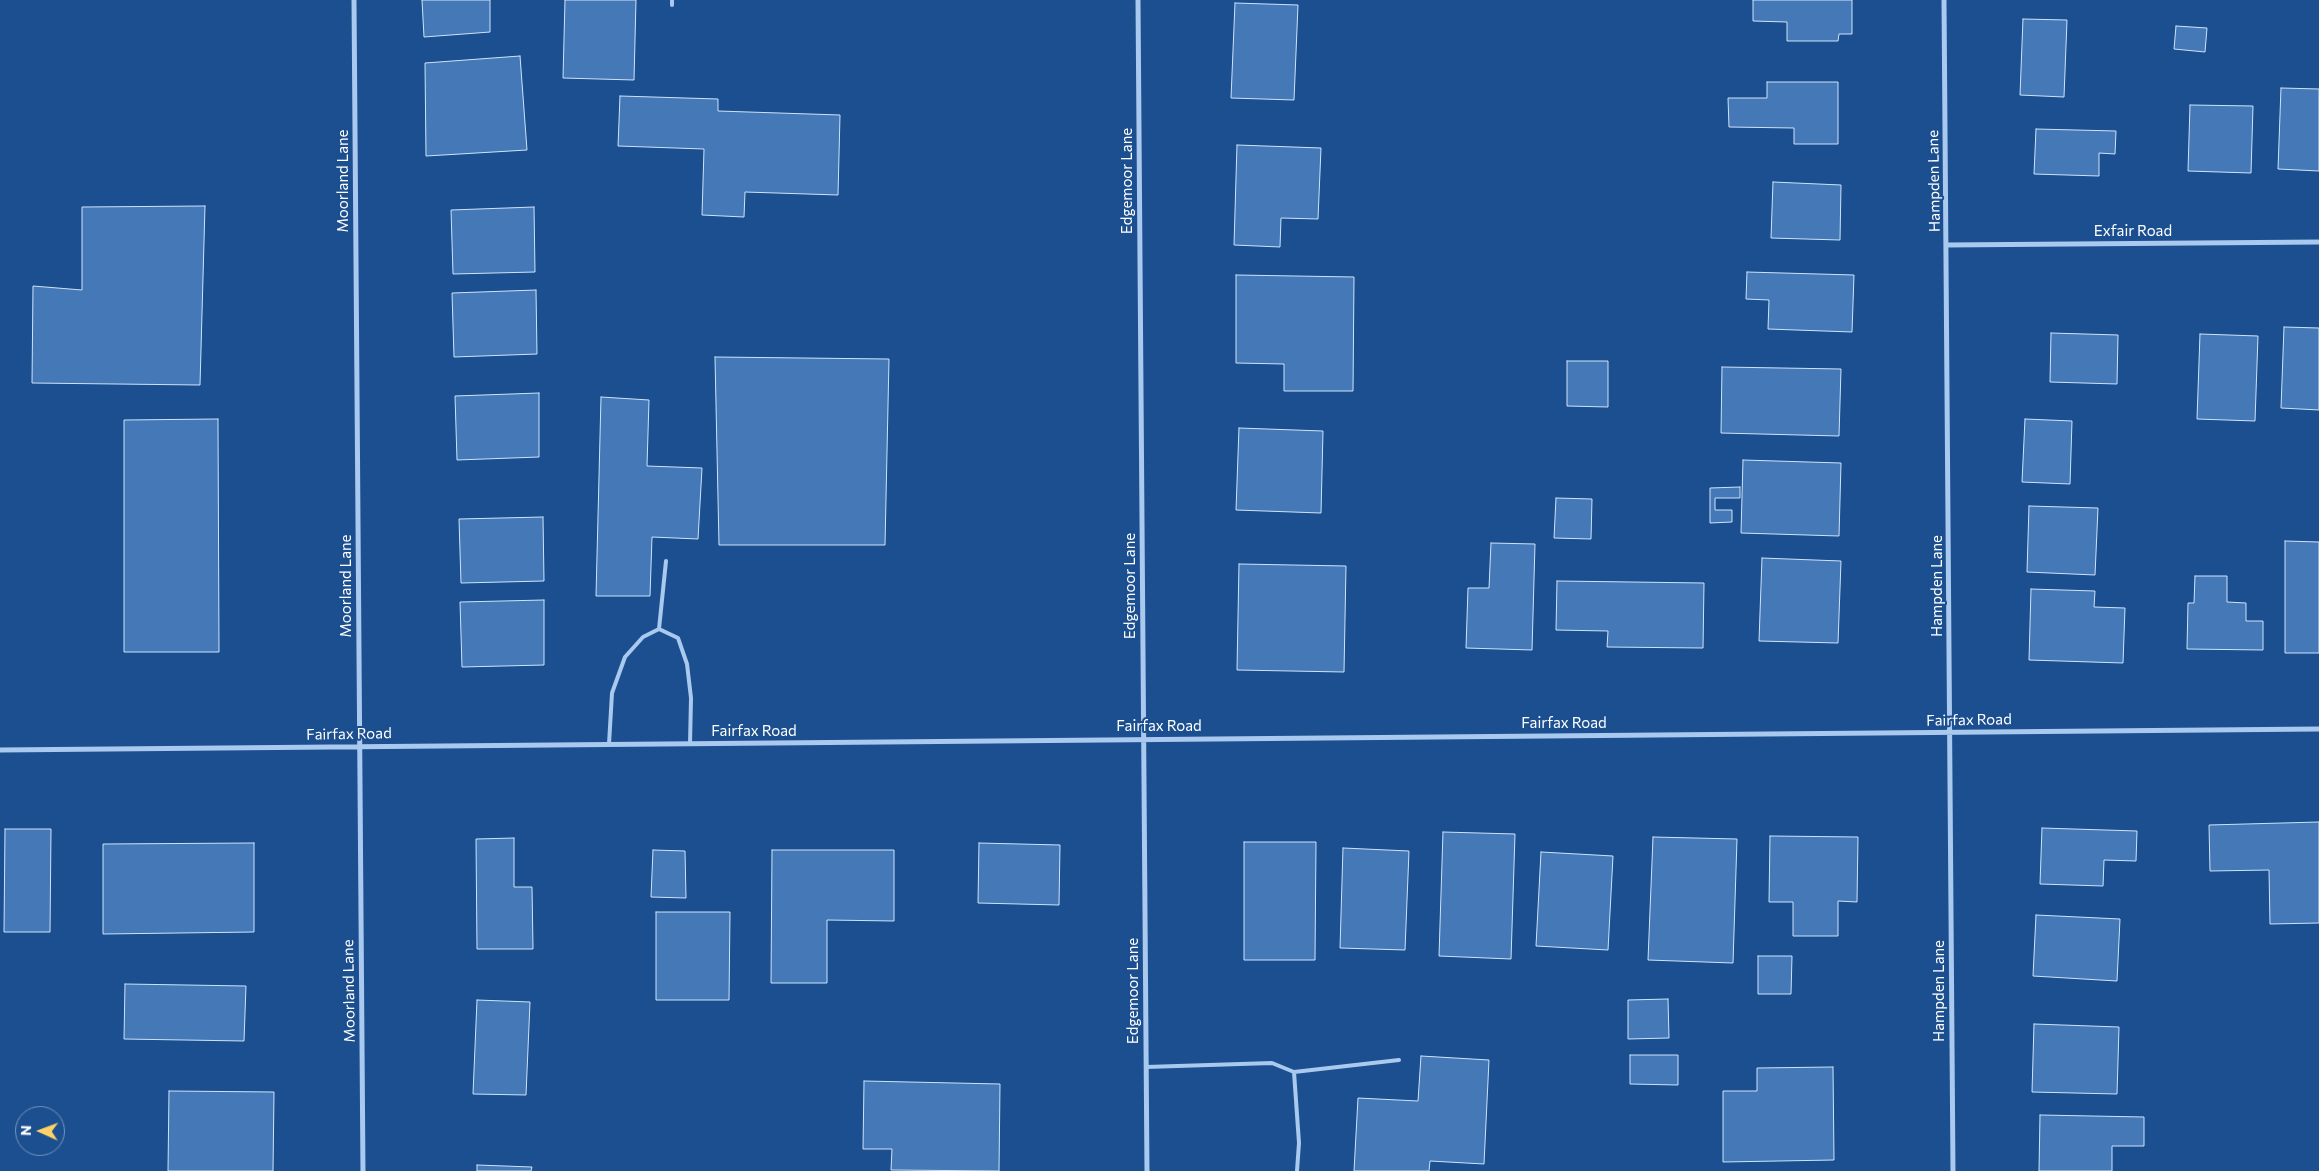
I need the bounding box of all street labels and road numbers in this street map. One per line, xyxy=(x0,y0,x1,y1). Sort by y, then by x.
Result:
street label: Edgemoor Lane xyxy=(1118,128,1136,234)
street label: Moorland Lane xyxy=(334,130,352,232)
street label: Hampden Lane xyxy=(1924,130,1944,232)
street label: Exfair Road xyxy=(2094,222,2172,240)
street label: Edgemoor Lane xyxy=(1121,533,1139,639)
street label: Moorland Lane xyxy=(337,535,355,637)
street label: Hampden Lane xyxy=(1928,535,1946,637)
street label: Fairfax Road xyxy=(1926,710,2012,730)
street label: Fairfax Road xyxy=(1521,714,1607,732)
street label: Fairfax Road xyxy=(1116,717,1202,735)
street label: Fairfax Road xyxy=(711,722,797,740)
street label: Fairfax Road xyxy=(306,724,392,744)
street label: Edgemoor Lane xyxy=(1124,938,1142,1044)
street label: Moorland Lane xyxy=(339,939,359,1043)
street label: Hampden Lane xyxy=(1930,940,1948,1042)

